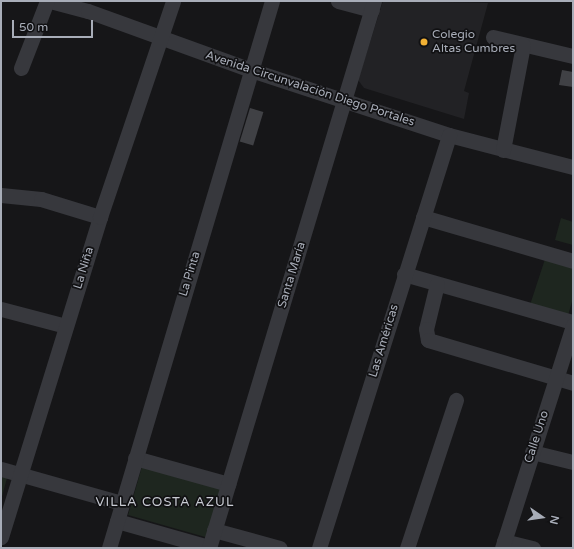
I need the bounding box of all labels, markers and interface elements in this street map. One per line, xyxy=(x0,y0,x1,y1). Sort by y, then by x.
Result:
scale bar xyxy=(14,12,95,38)
text: 50 m xyxy=(19,20,48,34)
place label: Colegio Altas Cumbres xyxy=(432,28,515,56)
marker: Colegio Altas Cumbres xyxy=(419,37,429,47)
street label: Avenida Circunvalación Diego Portales xyxy=(204,48,416,130)
street label: Santa María xyxy=(275,240,309,310)
street label: La Niña xyxy=(71,245,97,291)
street label: La Pinta xyxy=(176,250,204,298)
street label: Las Américas xyxy=(366,303,402,379)
street label: Calle Uno xyxy=(522,409,552,465)
district label: VILLA COSTA AZUL xyxy=(96,494,234,510)
north arrow xyxy=(522,497,562,537)
text: N xyxy=(547,514,562,526)

